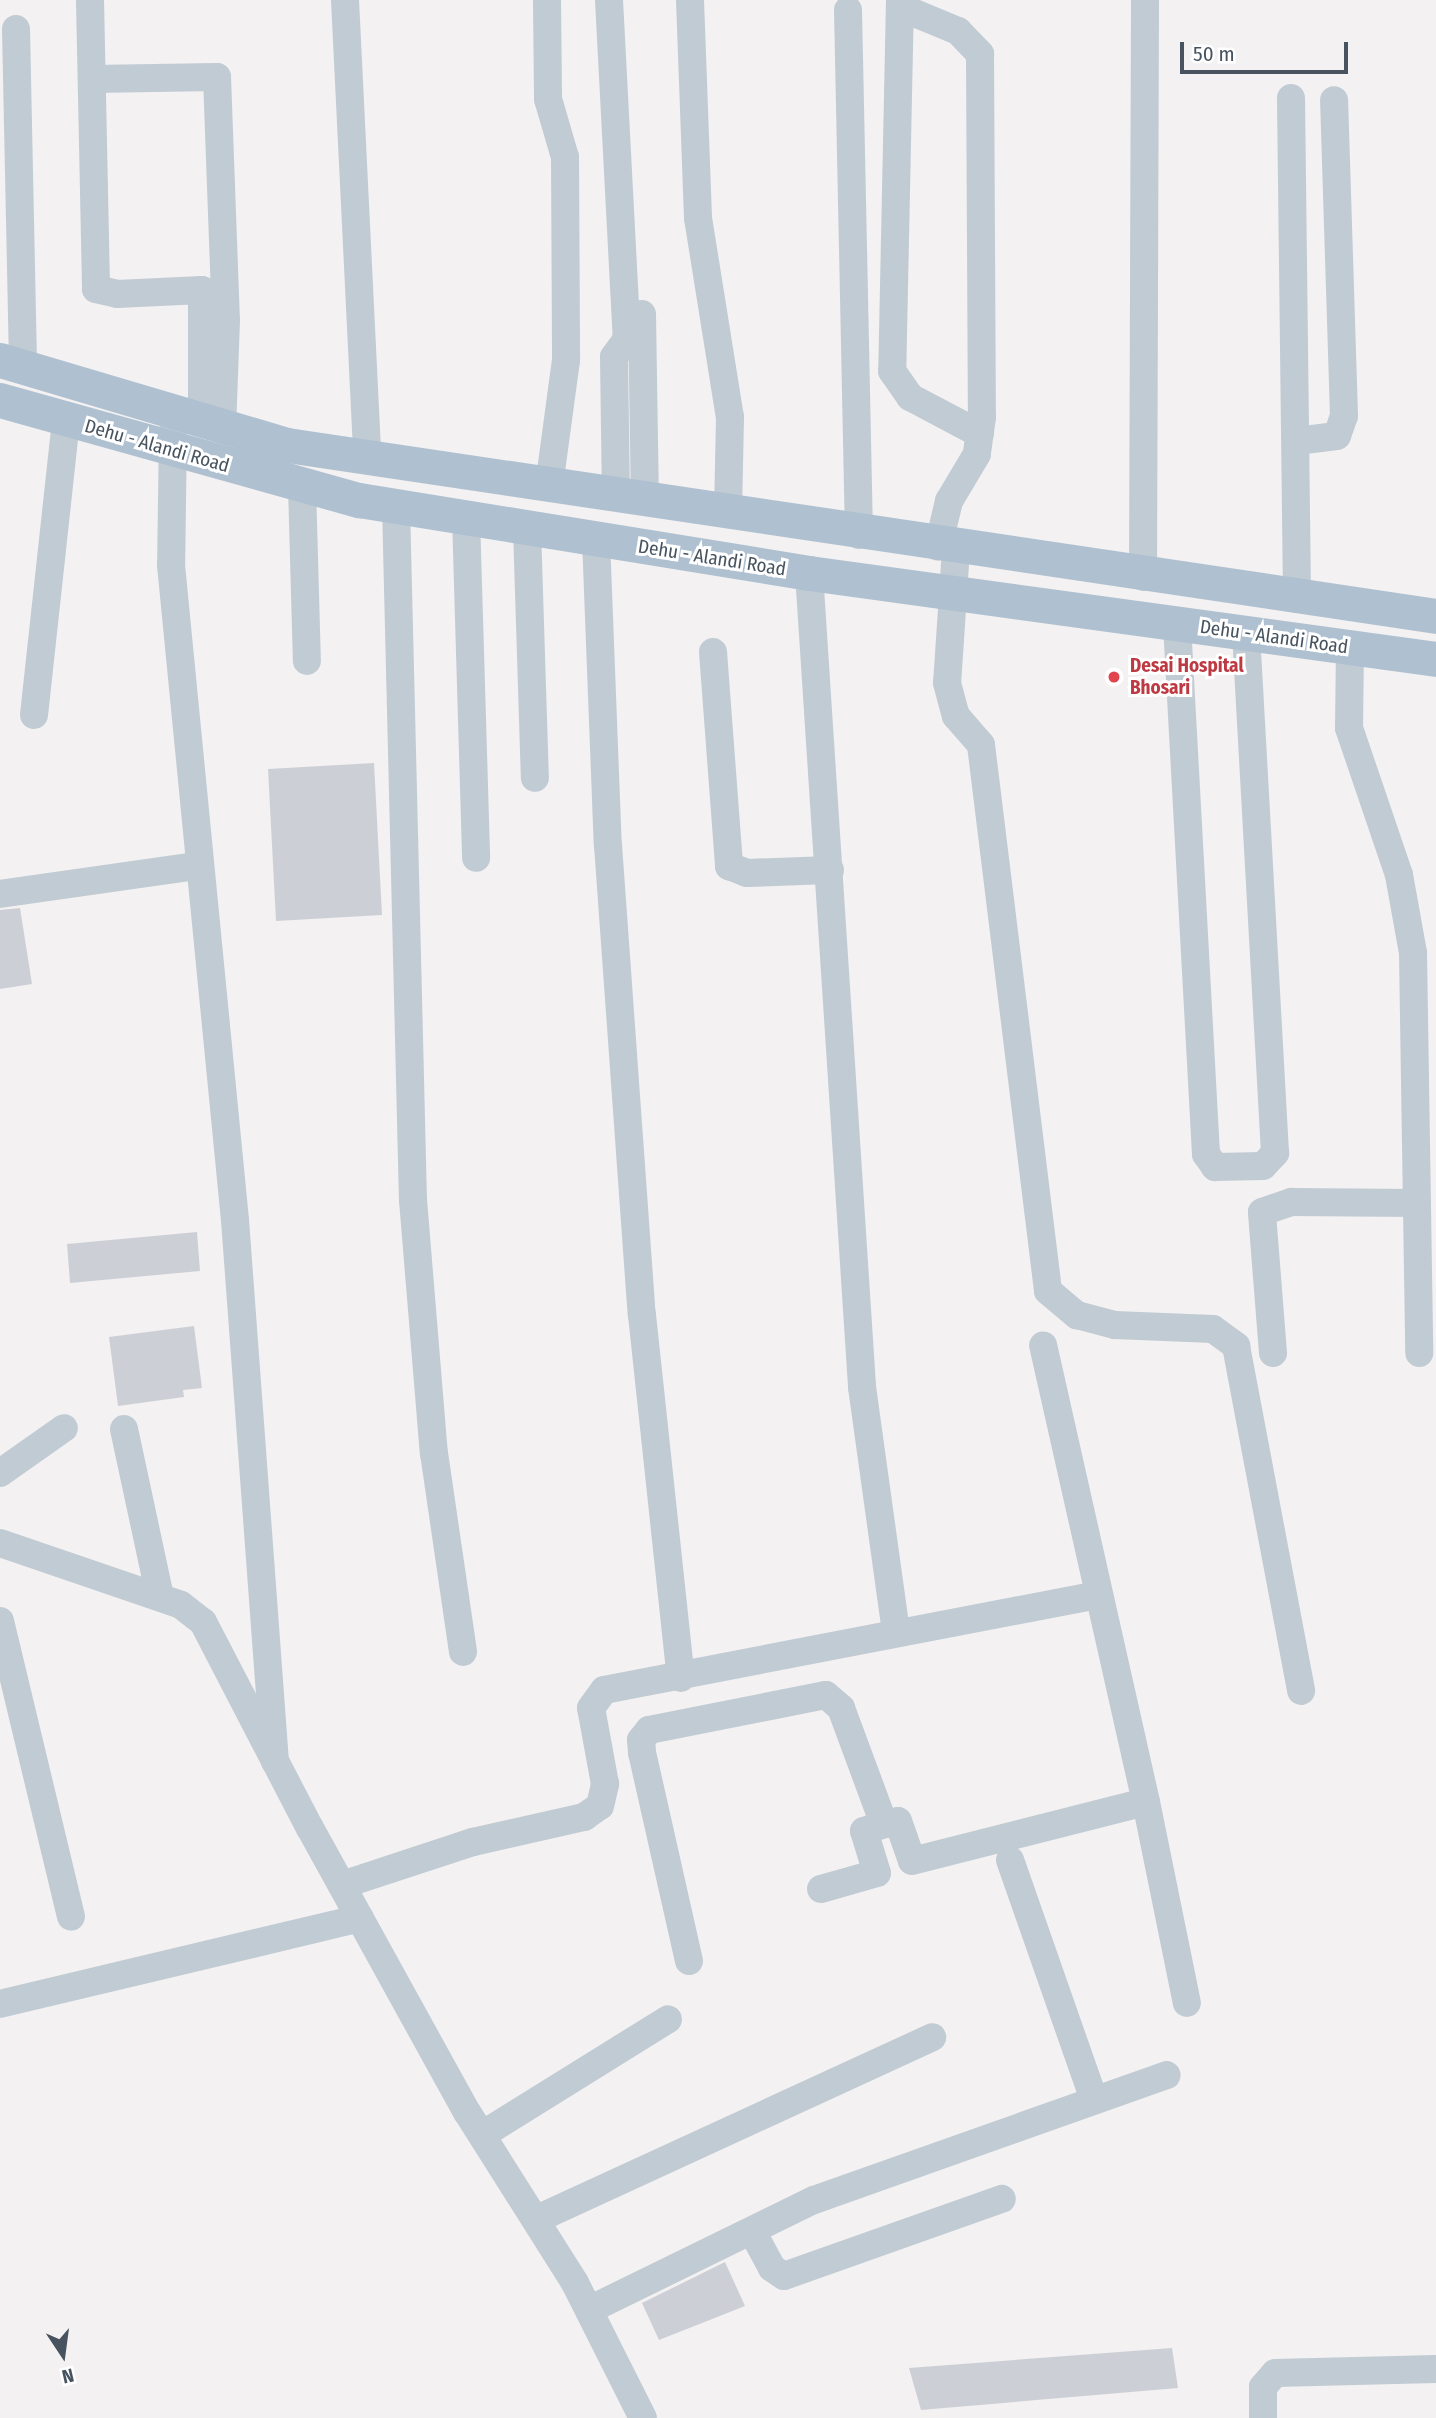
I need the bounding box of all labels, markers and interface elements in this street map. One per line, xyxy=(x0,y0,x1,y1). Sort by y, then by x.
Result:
scale bar xyxy=(1184,28,1352,72)
text: 50 m xyxy=(1193,41,1235,67)
street label: Dehu - Alandi Road xyxy=(82,414,232,478)
street label: Dehu - Alandi Road xyxy=(636,535,788,581)
street label: Dehu - Alandi Road xyxy=(1198,615,1350,659)
place label: Desai Hospital Bhosari xyxy=(1130,655,1244,699)
marker: Desai Hospital Bhosari xyxy=(1104,667,1124,687)
north arrow xyxy=(28,2320,98,2390)
text: N xyxy=(60,2363,76,2388)

